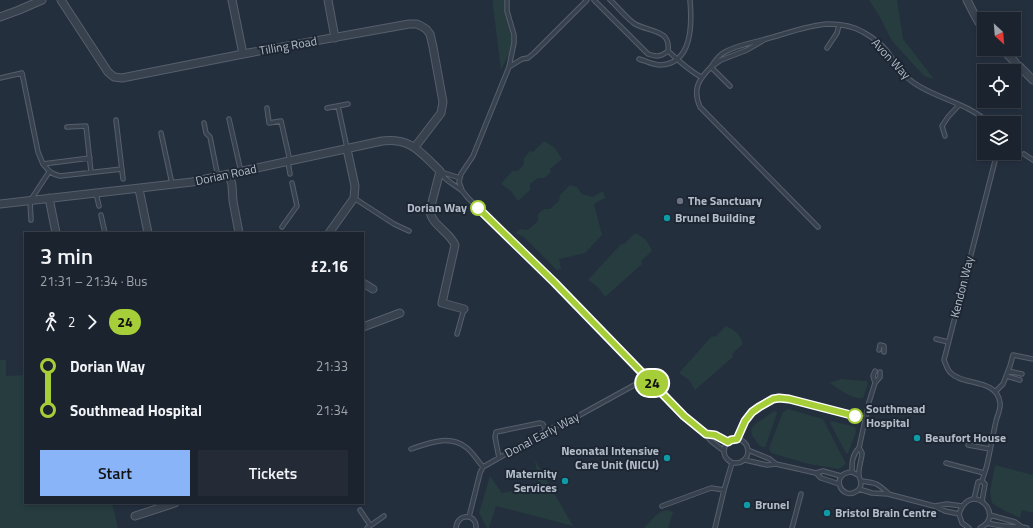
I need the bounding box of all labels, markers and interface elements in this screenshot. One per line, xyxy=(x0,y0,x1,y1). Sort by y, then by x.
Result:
north arrow xyxy=(977,12,1021,56)
map controls xyxy=(977,12,1021,160)
street label: Tilling Road xyxy=(258,31,318,60)
street label: Avon Way xyxy=(867,34,916,84)
button: locate xyxy=(977,64,1021,108)
button: layers xyxy=(977,116,1021,160)
street label: Dorian Road xyxy=(194,159,258,190)
place label: The Sanctuary xyxy=(688,191,762,210)
marker: The Sanctuary xyxy=(675,196,685,206)
place label: Dorian Way xyxy=(407,198,467,217)
marker: Dorian Way xyxy=(470,200,486,216)
place label: Brunel Building xyxy=(675,208,756,227)
marker: Brunel Building xyxy=(662,213,672,223)
text: 3 min xyxy=(40,239,93,273)
street label: Kendon Way xyxy=(945,254,978,320)
text: £2.16 xyxy=(311,255,348,278)
text: 21:31 – 21:34 · Bus xyxy=(40,271,147,291)
icon: walk xyxy=(40,311,62,333)
icon: forward xyxy=(81,311,103,333)
text: 24 xyxy=(117,311,133,332)
text: 2 xyxy=(68,312,75,332)
text: Dorian Way xyxy=(70,355,145,378)
text: 21:33 xyxy=(316,356,348,376)
line badge: 24 xyxy=(634,370,670,396)
text: 24 xyxy=(644,372,660,393)
text: Southmead Hospital xyxy=(70,399,202,422)
place label: Southmead Hospital xyxy=(866,399,925,432)
text: 21:34 xyxy=(316,400,348,420)
street label: Donal Early Way xyxy=(501,407,583,462)
marker: Southmead Hospital xyxy=(847,408,863,424)
place label: Beaufort House xyxy=(925,428,1006,447)
marker: Beaufort House xyxy=(912,433,922,443)
place label: Neonatal Intensive Care Unit (NICU) xyxy=(561,441,659,474)
button: Start xyxy=(40,450,190,496)
button: Tickets xyxy=(198,450,348,496)
marker: Neonatal Intensive Care Unit (NICU) xyxy=(662,453,672,463)
place label: Maternity Services xyxy=(506,464,557,497)
marker: Maternity Services xyxy=(560,476,570,486)
place label: Brunel xyxy=(755,495,789,514)
marker: Brunel xyxy=(742,500,752,510)
place label: Bristol Brain Centre xyxy=(835,503,937,522)
marker: Bristol Brain Centre xyxy=(822,508,832,518)

